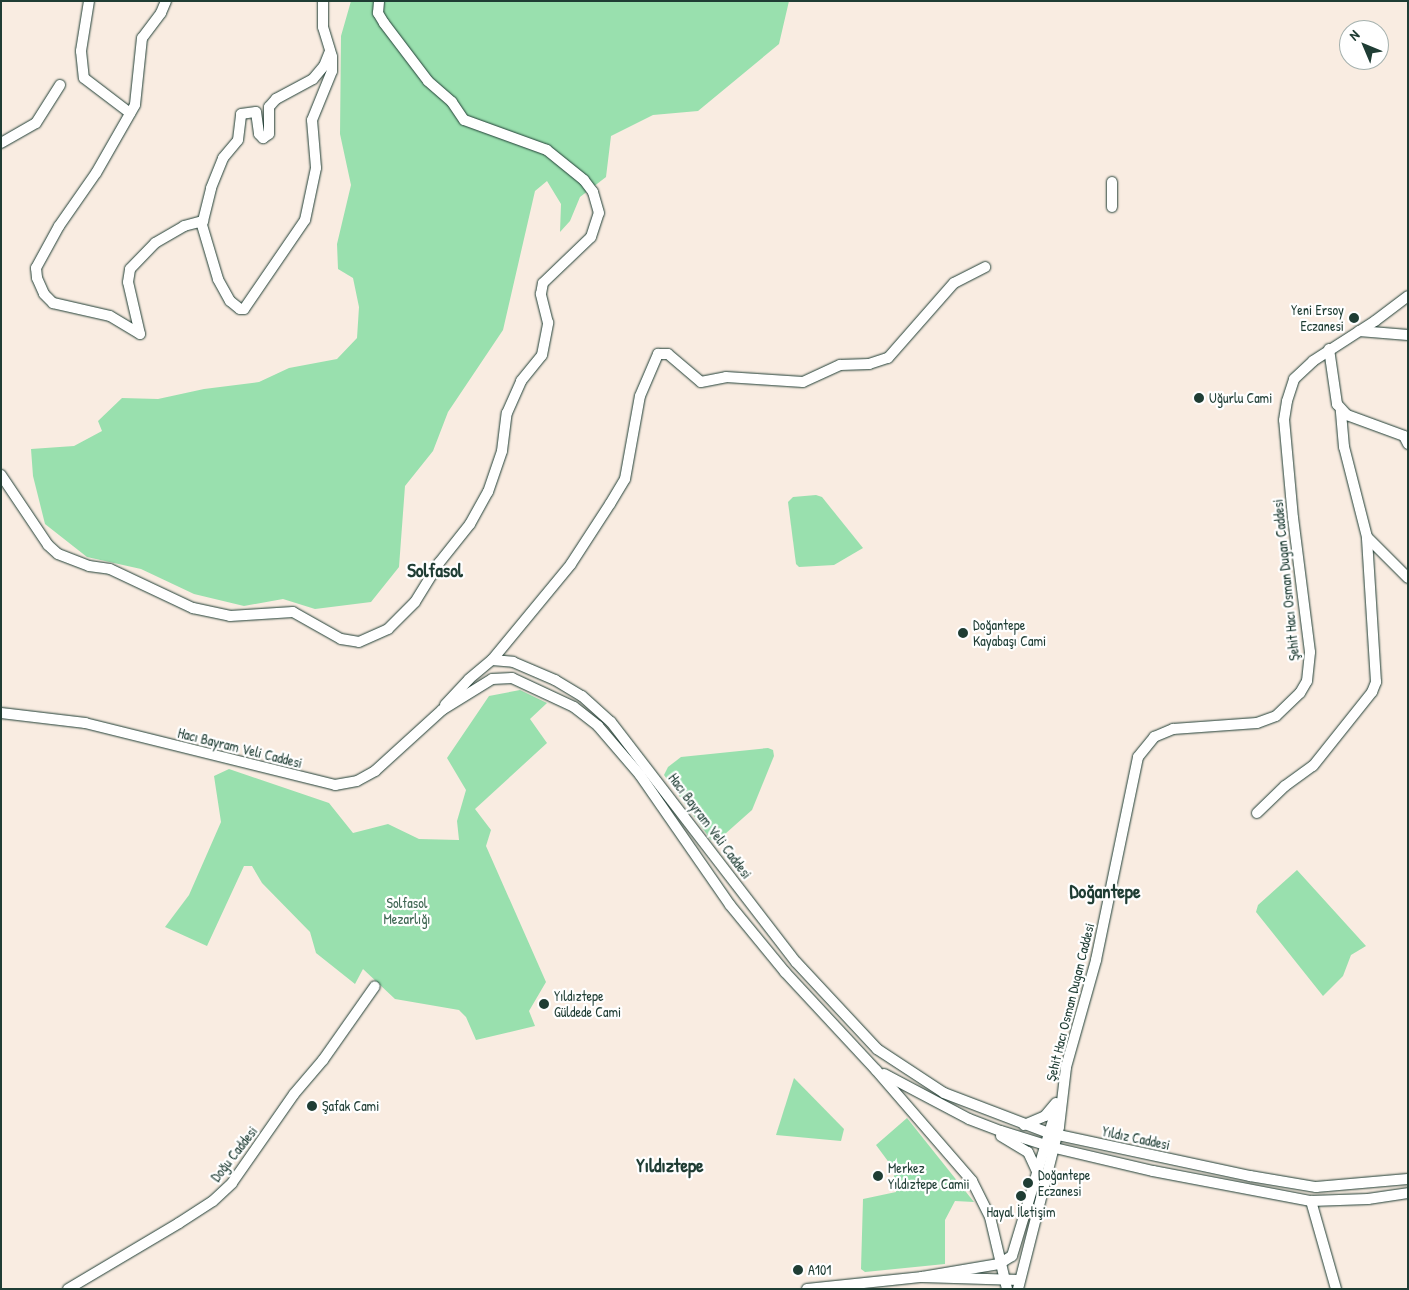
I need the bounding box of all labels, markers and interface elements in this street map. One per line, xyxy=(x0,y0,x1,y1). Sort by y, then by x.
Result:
north arrow xyxy=(1339,20,1389,70)
text: N xyxy=(1344,25,1363,44)
place label: Yeni Ersoy Eczanesi xyxy=(1291,302,1344,334)
marker: Yeni Ersoy Eczanesi xyxy=(1348,312,1360,324)
place label: Uğurlu Cami xyxy=(1209,390,1272,406)
marker: Uğurlu Cami xyxy=(1193,392,1205,404)
street label: Şehit Hacı Osman Dugan Caddesi xyxy=(1269,498,1303,662)
district label: Solfasol xyxy=(407,560,463,582)
place label: Doğantepe Kayabaşı Cami xyxy=(973,617,1046,650)
marker: Doğantepe Kayabaşı Cami xyxy=(957,627,969,639)
street label: Hacı Bayram Veli Caddesi xyxy=(176,724,304,772)
street label: Hacı Bayram Veli Caddesi xyxy=(665,770,755,882)
district label: Doğantepe xyxy=(1070,881,1140,903)
park label: Solfasol Mezarlığı xyxy=(384,895,430,928)
street label: Şehit Hacı Osman Dugan Caddesi xyxy=(1042,921,1098,1083)
place label: Yıldıztepe Güldede Cami xyxy=(554,988,621,1020)
marker: Yıldıztepe Güldede Cami xyxy=(538,998,550,1010)
place label: Şafak Cami xyxy=(322,1098,379,1114)
marker: Şafak Cami xyxy=(306,1100,318,1112)
street label: Doğu Caddesi xyxy=(207,1123,261,1185)
street label: Yıldız Caddesi xyxy=(1100,1123,1172,1153)
district label: Yıldıztepe xyxy=(636,1155,704,1177)
place label: Merkez Yıldıztepe Camii xyxy=(888,1160,970,1192)
place label: Doğantepe Eczanesi xyxy=(1038,1167,1090,1200)
marker: Merkez Yıldıztepe Camii xyxy=(872,1170,884,1182)
marker: Doğantepe Eczanesi xyxy=(1022,1177,1034,1189)
marker: Hayal İletişim xyxy=(1015,1190,1027,1202)
place label: Hayal İletişim xyxy=(987,1204,1055,1220)
place label: A101 xyxy=(808,1262,831,1278)
marker: A101 xyxy=(792,1264,804,1276)

